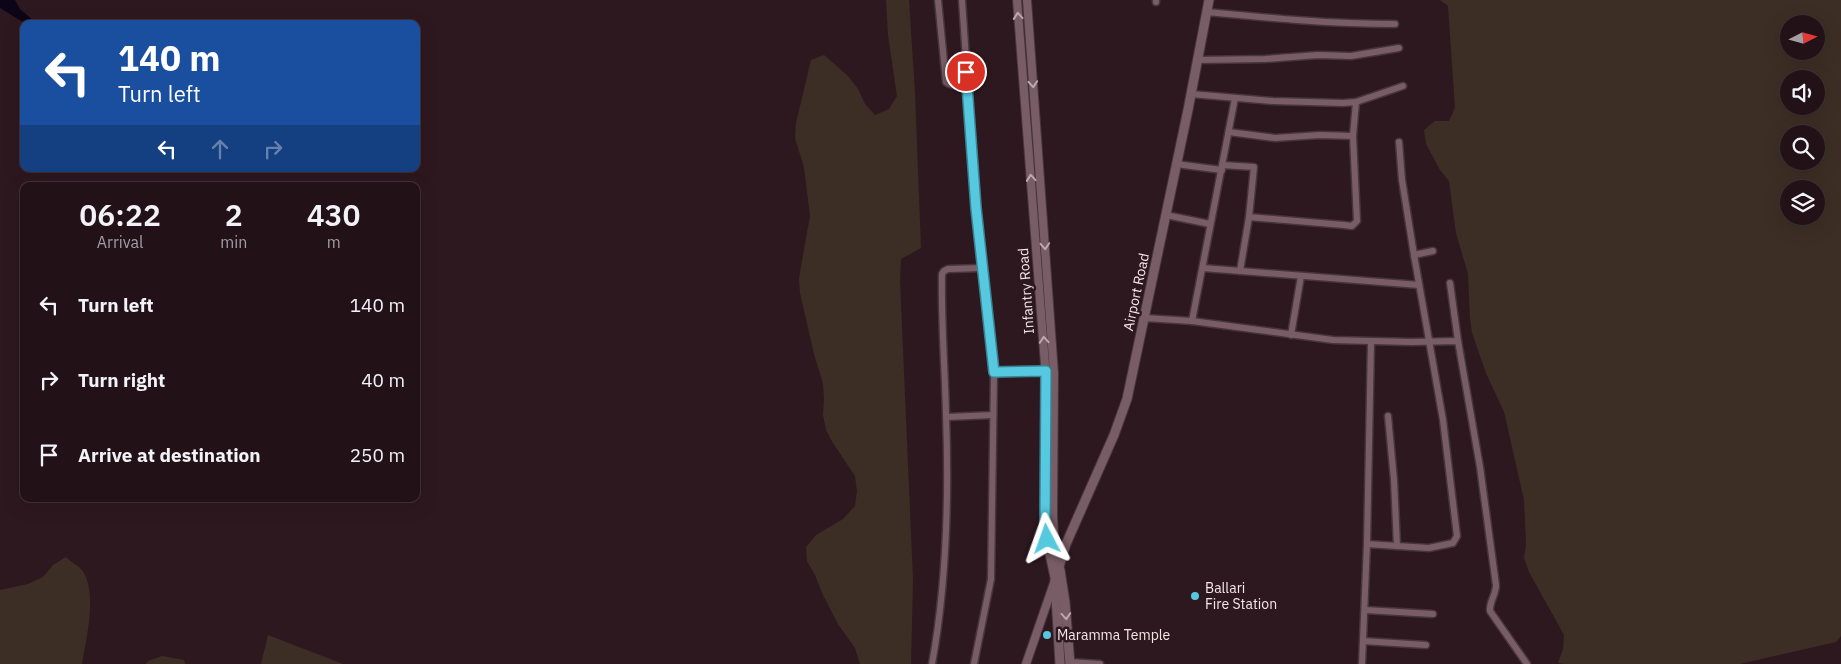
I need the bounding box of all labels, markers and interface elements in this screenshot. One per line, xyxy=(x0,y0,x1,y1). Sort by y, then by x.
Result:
one-way arrow xyxy=(1013,12,1024,20)
north arrow xyxy=(1780,15,1825,60)
map controls xyxy=(1780,15,1825,225)
text: 140 m xyxy=(118,35,221,81)
icon: left xyxy=(35,40,100,105)
pin xyxy=(945,51,987,93)
icon: arrive xyxy=(952,58,980,86)
button: sound xyxy=(1780,70,1825,115)
text: Turn left xyxy=(118,79,201,108)
one-way arrow xyxy=(1027,80,1038,88)
button: search xyxy=(1780,125,1825,170)
icon: left xyxy=(153,135,181,163)
icon: ahead xyxy=(206,135,234,163)
icon: right xyxy=(259,135,287,163)
one-way arrow xyxy=(1026,174,1037,182)
button: layers xyxy=(1780,180,1825,225)
text: 06:22 xyxy=(79,195,161,234)
text: 2 xyxy=(225,195,243,234)
text: 430 xyxy=(307,195,361,234)
text: Arrival xyxy=(97,232,143,252)
text: min xyxy=(220,232,247,252)
text: m xyxy=(327,232,341,252)
one-way arrow xyxy=(1040,242,1051,250)
street label: Infantry Road xyxy=(1014,247,1038,335)
street label: Airport Road xyxy=(1119,251,1153,333)
icon: left xyxy=(35,291,63,319)
text: Turn left xyxy=(78,293,154,317)
text: 140 m xyxy=(350,293,405,317)
one-way arrow xyxy=(1038,336,1049,344)
icon: right xyxy=(35,366,63,394)
text: Turn right xyxy=(78,368,165,392)
text: 40 m xyxy=(361,368,405,392)
icon: arrive xyxy=(35,441,63,469)
text: Arrive at destination xyxy=(78,443,261,467)
text: 250 m xyxy=(350,443,405,467)
position arrow xyxy=(1020,512,1072,564)
place label: Ballari Fire Station xyxy=(1205,579,1277,613)
marker: Ballari Fire Station xyxy=(1189,590,1201,602)
one-way arrow xyxy=(1060,613,1071,621)
place label: Maramma Temple xyxy=(1057,626,1171,644)
marker: Maramma Temple xyxy=(1041,629,1053,641)

